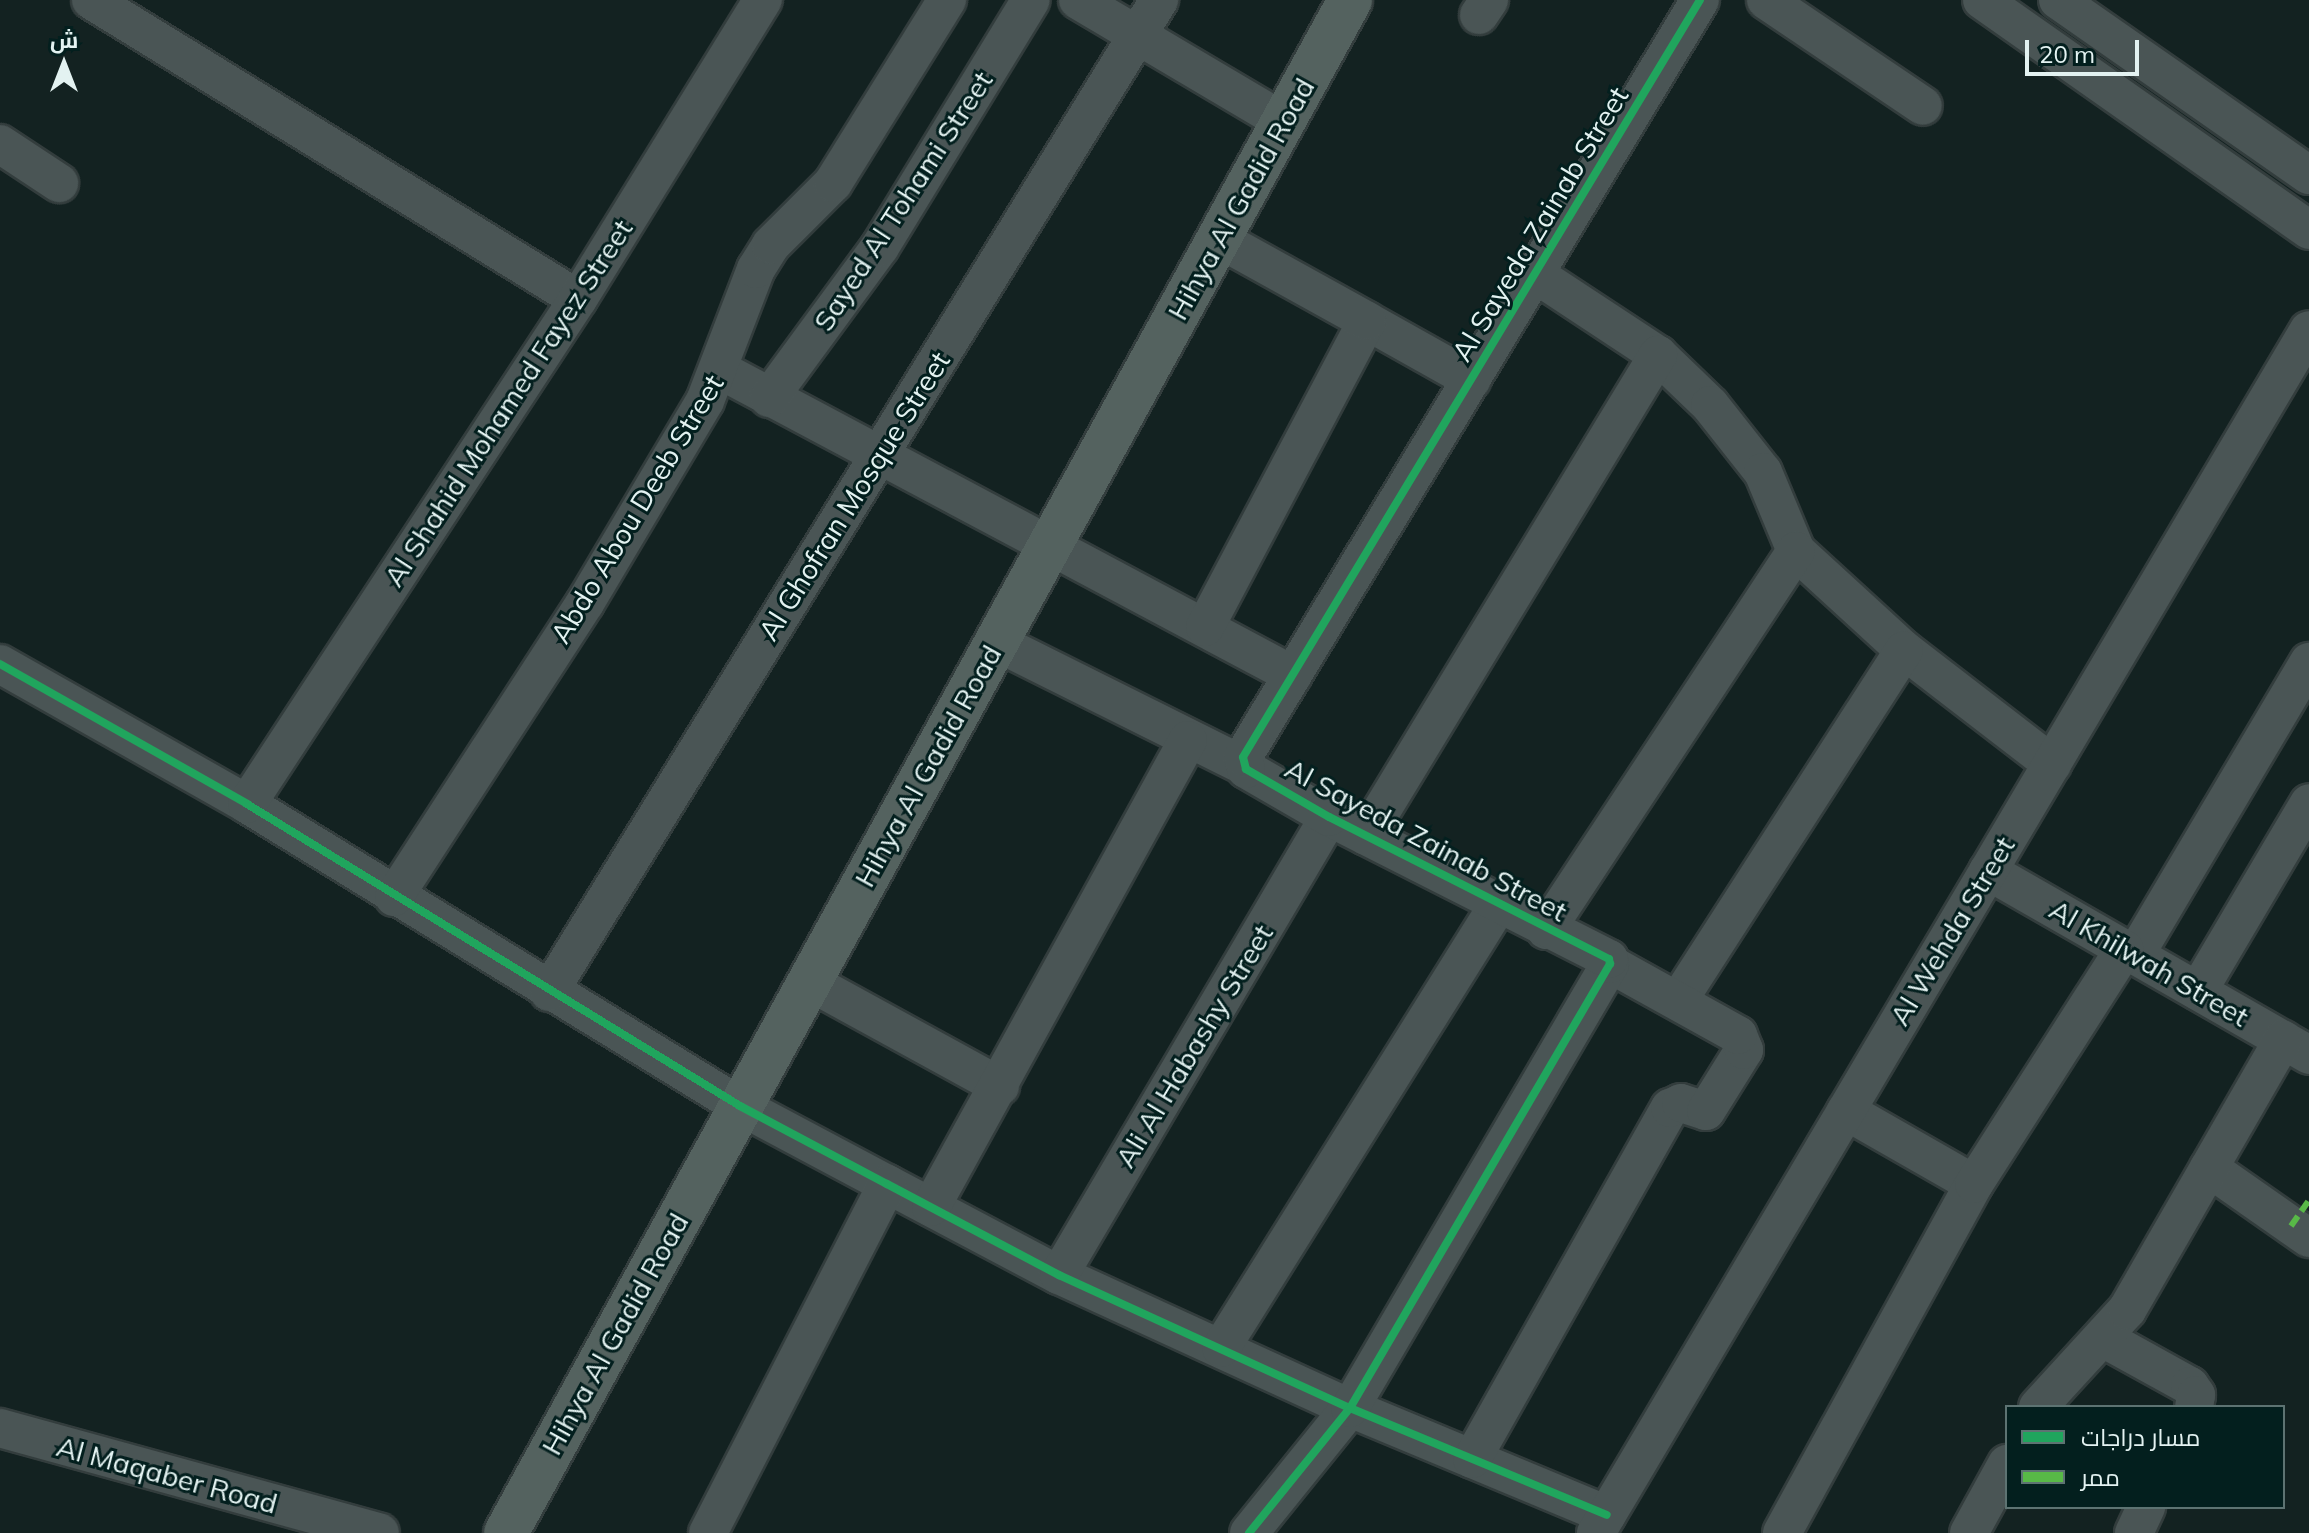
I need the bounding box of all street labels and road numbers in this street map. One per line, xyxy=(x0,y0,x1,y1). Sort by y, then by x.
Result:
street label: Sayed Al Tohami Street xyxy=(807,65,999,337)
street label: Hihya Al Gadid Road xyxy=(1161,72,1321,326)
street label: Al Sayeda Zainab Street xyxy=(1445,81,1635,367)
street label: Al Shahid Mohamed Fayez Street xyxy=(377,213,639,593)
street label: Al Ghofran Mosque Street xyxy=(751,345,957,647)
street label: Abdo Abou Deeb Street xyxy=(543,369,731,649)
street label: Hihya Al Gadid Road xyxy=(848,639,1008,893)
street label: Al Sayeda Zainab Street xyxy=(1279,751,1573,929)
street label: Al Wehda Street xyxy=(1882,831,2022,1031)
street label: Al Khilwah Street xyxy=(2044,892,2254,1034)
street label: Ali Al Habashy Street xyxy=(1108,918,1280,1174)
street label: Hihya Al Gadid Road xyxy=(535,1207,695,1461)
street label: Al Maqaber Road xyxy=(53,1429,281,1521)

